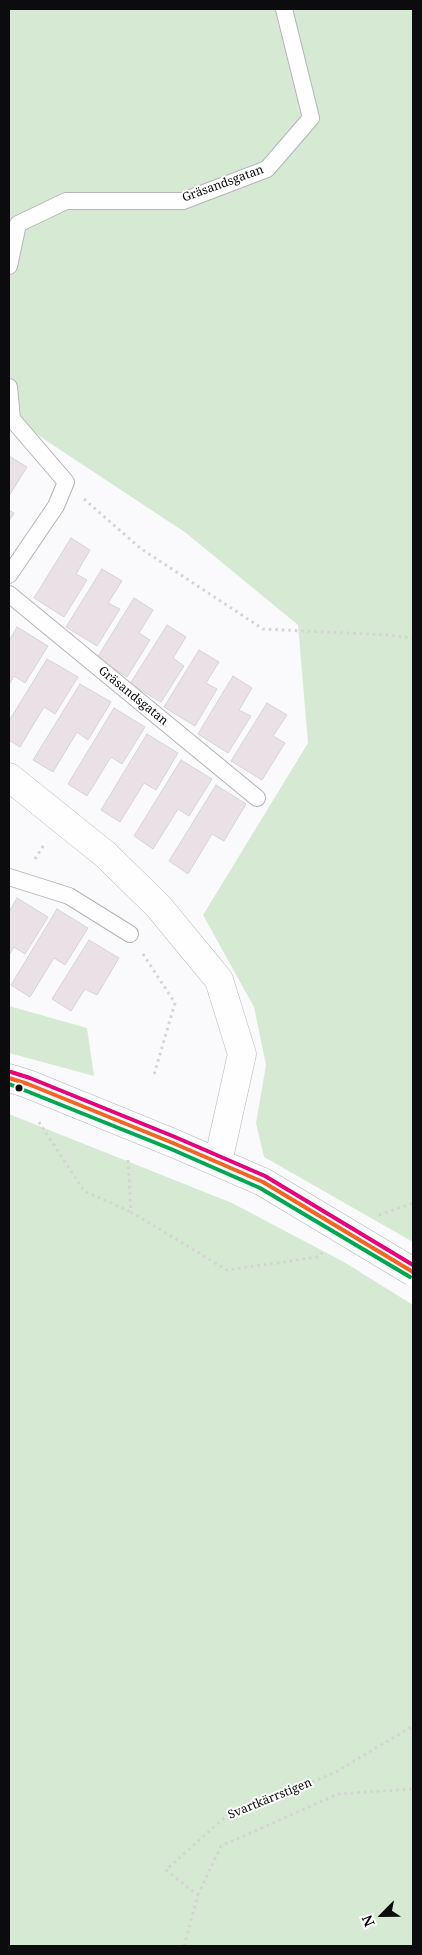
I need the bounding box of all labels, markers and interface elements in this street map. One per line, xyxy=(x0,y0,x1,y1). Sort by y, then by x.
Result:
street label: Gräsandsgatan xyxy=(180,163,266,205)
street label: Gräsandsgatan xyxy=(95,664,171,728)
unlabelled marker xyxy=(14,1083,24,1093)
street label: Svartkärrstigen xyxy=(226,1776,314,1822)
north arrow xyxy=(357,1890,407,1940)
text: N xyxy=(357,1912,379,1930)

